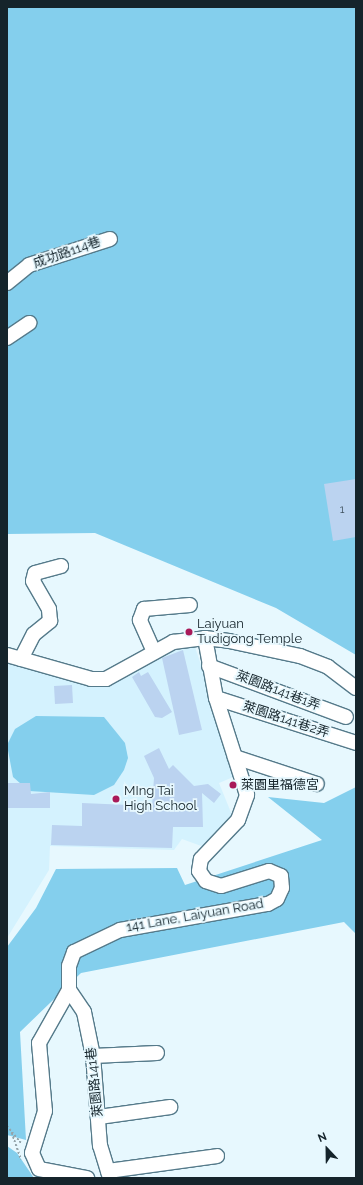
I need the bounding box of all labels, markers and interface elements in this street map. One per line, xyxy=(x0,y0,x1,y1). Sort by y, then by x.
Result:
street label: 成功路114巷 xyxy=(31,234,103,272)
house number: 1 xyxy=(340,503,344,517)
place label: Laiyuan Tudigong Temple xyxy=(197,617,302,648)
marker: Laiyuan Tudigong Temple xyxy=(184,627,194,637)
street label: 萊園路141巷1弄 xyxy=(234,668,322,714)
street label: 萊園路141巷2弄 xyxy=(241,699,331,741)
place label: 萊園里福德宮 xyxy=(241,777,319,793)
marker: 萊園里福德宮 xyxy=(228,780,238,790)
place label: MIng Tai High School xyxy=(124,784,197,815)
marker: MIng Tai High School xyxy=(111,794,121,804)
street label: 141 Lane, Laiyuan Road xyxy=(125,896,265,936)
street label: 萊園路141巷 xyxy=(84,1046,106,1118)
north arrow xyxy=(307,1129,347,1169)
text: N xyxy=(316,1130,329,1145)

